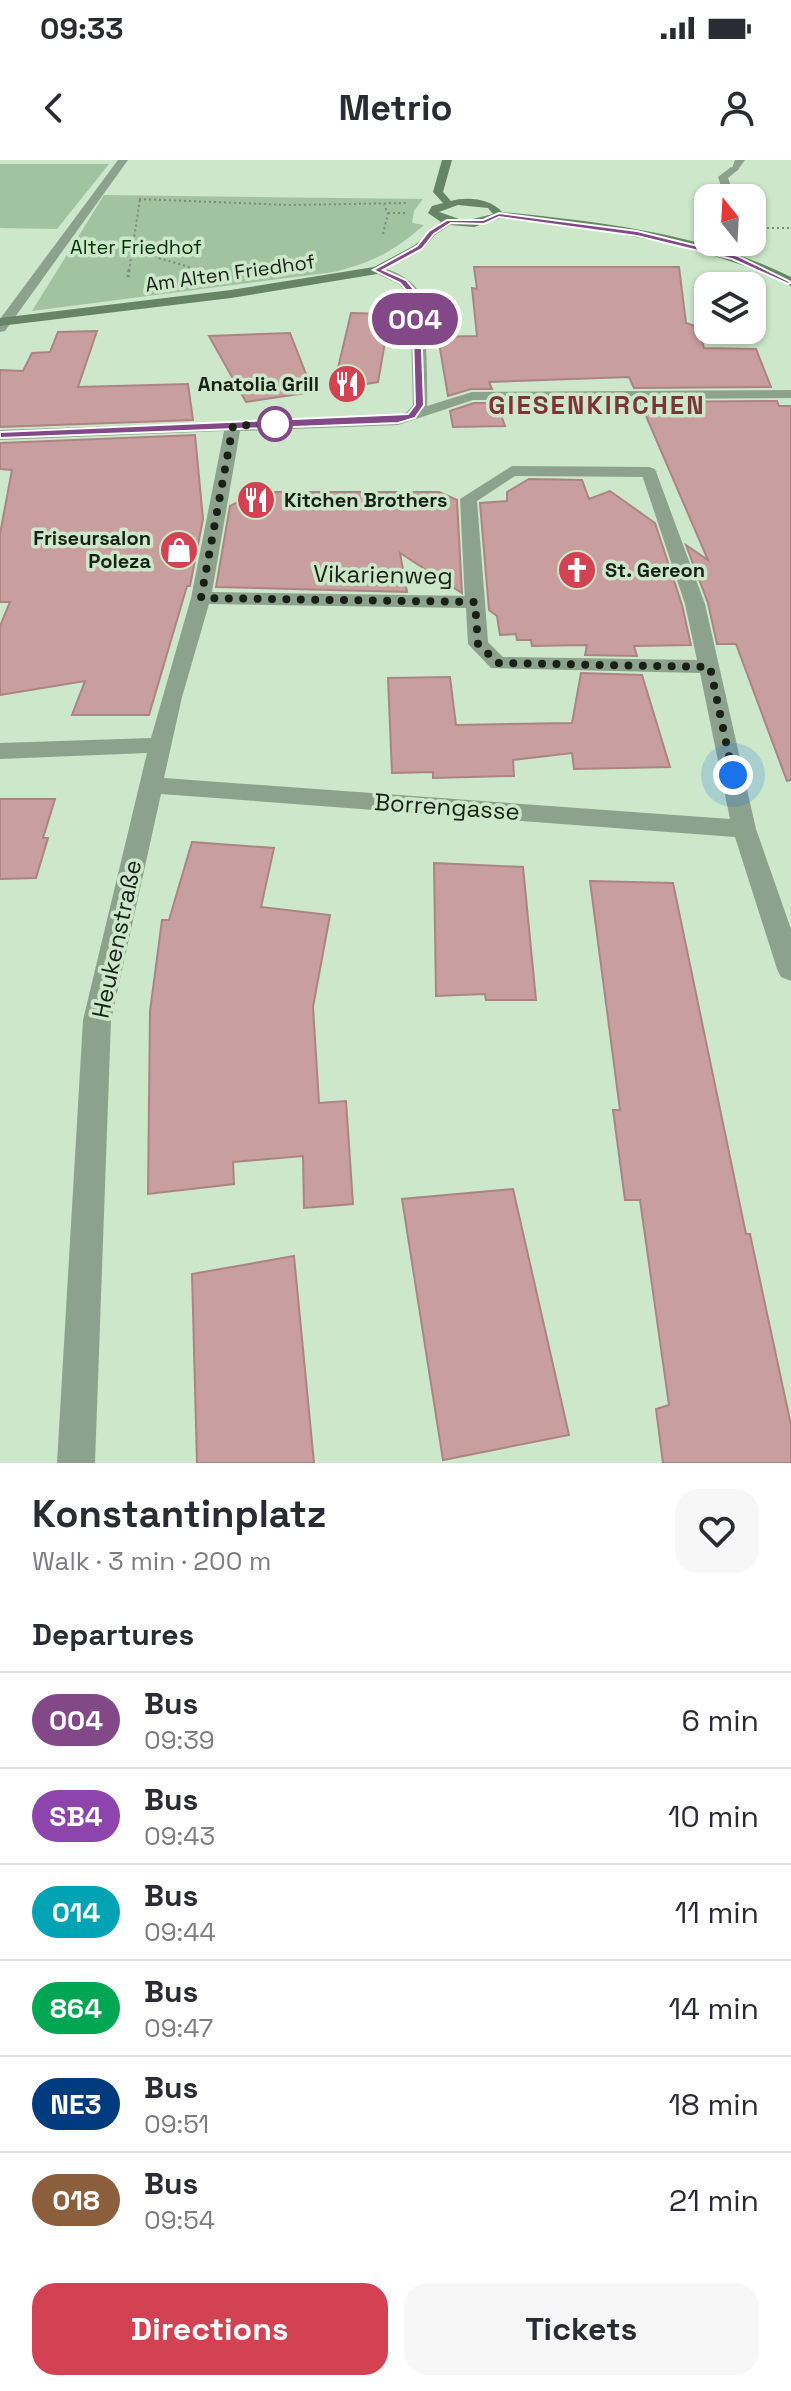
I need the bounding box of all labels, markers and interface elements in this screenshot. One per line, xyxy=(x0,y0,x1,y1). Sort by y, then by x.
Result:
text: 09:33 xyxy=(40,9,123,48)
text: Metrio xyxy=(338,85,453,131)
icon: back xyxy=(32,86,76,130)
icon: person xyxy=(715,86,759,130)
north arrow xyxy=(694,184,766,256)
map controls xyxy=(694,184,766,344)
park label: Alter Friedhof xyxy=(70,234,202,260)
street label: Am Alten Friedhof xyxy=(143,248,317,298)
button: layers xyxy=(694,272,766,344)
line badge: 004 xyxy=(369,293,461,345)
text: 004 xyxy=(388,301,442,337)
restaurant icon: Anatolia Grill xyxy=(326,363,368,405)
place label: Anatolia Grill xyxy=(198,371,319,397)
district label: GIESENKIRCHEN xyxy=(488,388,706,422)
unlabelled marker xyxy=(258,407,292,441)
restaurant icon: Kitchen Brothers xyxy=(235,479,277,521)
place label: Kitchen Brothers xyxy=(284,487,447,513)
place label: Friseursalon Poleza xyxy=(33,525,151,574)
shop icon: Friseursalon Poleza xyxy=(158,529,200,571)
church icon: St. Gereon xyxy=(556,549,598,591)
place label: St. Gereon xyxy=(605,557,705,583)
street label: Vikarienweg xyxy=(313,558,453,591)
your location xyxy=(713,755,753,795)
street label: Borrengasse xyxy=(373,786,521,827)
street label: Heukenstraße xyxy=(85,857,148,1021)
button: heart xyxy=(675,1489,759,1573)
text: Konstantinplatz xyxy=(32,1490,326,1538)
text: Walk · 3 min · 200 m xyxy=(32,1544,271,1578)
text: Departures xyxy=(32,1615,194,1654)
text: Bus xyxy=(144,1684,198,1723)
text: 6 min xyxy=(681,1701,759,1740)
text: 004 xyxy=(49,1702,103,1738)
text: 09:39 xyxy=(144,1723,215,1757)
text: Bus xyxy=(144,1780,198,1819)
text: 10 min xyxy=(668,1797,759,1836)
text: SB4 xyxy=(49,1798,103,1834)
text: 09:43 xyxy=(144,1819,215,1853)
text: Bus xyxy=(144,1876,198,1915)
text: 11 min xyxy=(675,1893,759,1932)
text: 014 xyxy=(52,1894,100,1930)
text: 09:44 xyxy=(144,1915,216,1949)
text: Bus xyxy=(144,1972,198,2011)
text: 14 min xyxy=(668,1989,759,2028)
text: 864 xyxy=(50,1990,102,2026)
text: 09:47 xyxy=(144,2011,213,2045)
text: Bus xyxy=(144,2068,198,2107)
text: 18 min xyxy=(669,2085,759,2124)
text: NE3 xyxy=(50,2086,102,2122)
text: 09:51 xyxy=(144,2107,209,2141)
text: Bus xyxy=(144,2164,198,2203)
text: 21 min xyxy=(669,2181,759,2220)
text: 018 xyxy=(52,2182,100,2218)
text: 09:54 xyxy=(144,2203,215,2237)
button: Directions xyxy=(32,2283,388,2375)
button: Tickets xyxy=(404,2283,759,2375)

